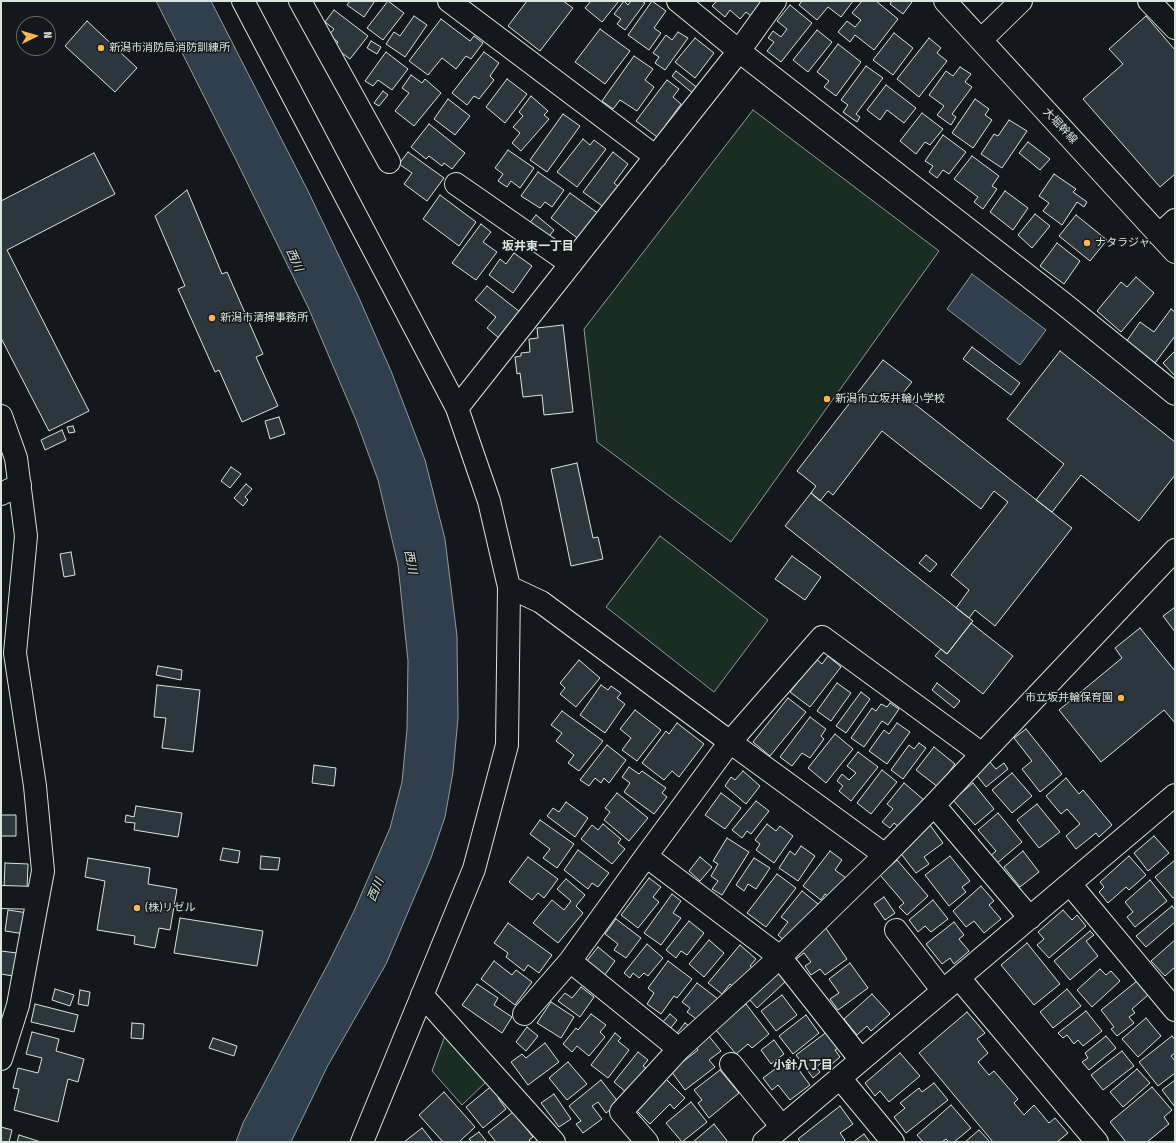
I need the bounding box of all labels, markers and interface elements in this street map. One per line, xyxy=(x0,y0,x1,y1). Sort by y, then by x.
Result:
north arrow xyxy=(16,16,56,56)
text: N xyxy=(41,31,54,39)
place label: 新潟市消防局消防訓練所 xyxy=(109,41,230,55)
marker: 新潟市消防局消防訓練所 xyxy=(96,43,106,53)
street label: 大堀幹線 xyxy=(1040,105,1080,147)
place label: ナタラジャ xyxy=(1095,236,1150,250)
marker: ナタラジャ xyxy=(1082,238,1092,248)
district label: 坂井東一丁目 xyxy=(502,240,574,254)
water label: 西川 xyxy=(283,246,305,274)
place label: 新潟市清掃事務所 xyxy=(220,311,308,325)
marker: 新潟市清掃事務所 xyxy=(207,313,217,323)
place label: 新潟市立坂井輪小学校 xyxy=(835,392,945,406)
marker: 新潟市立坂井輪小学校 xyxy=(822,394,832,404)
water label: 西川 xyxy=(401,549,419,575)
place label: 市立坂井輪保育園 xyxy=(1025,691,1113,705)
marker: 市立坂井輪保育園 xyxy=(1116,693,1126,703)
water label: 西川 xyxy=(365,876,387,904)
place label: (株)リゼル xyxy=(145,901,195,915)
marker: (株)リゼル xyxy=(132,903,142,913)
district label: 小針八丁目 xyxy=(773,1059,833,1073)

